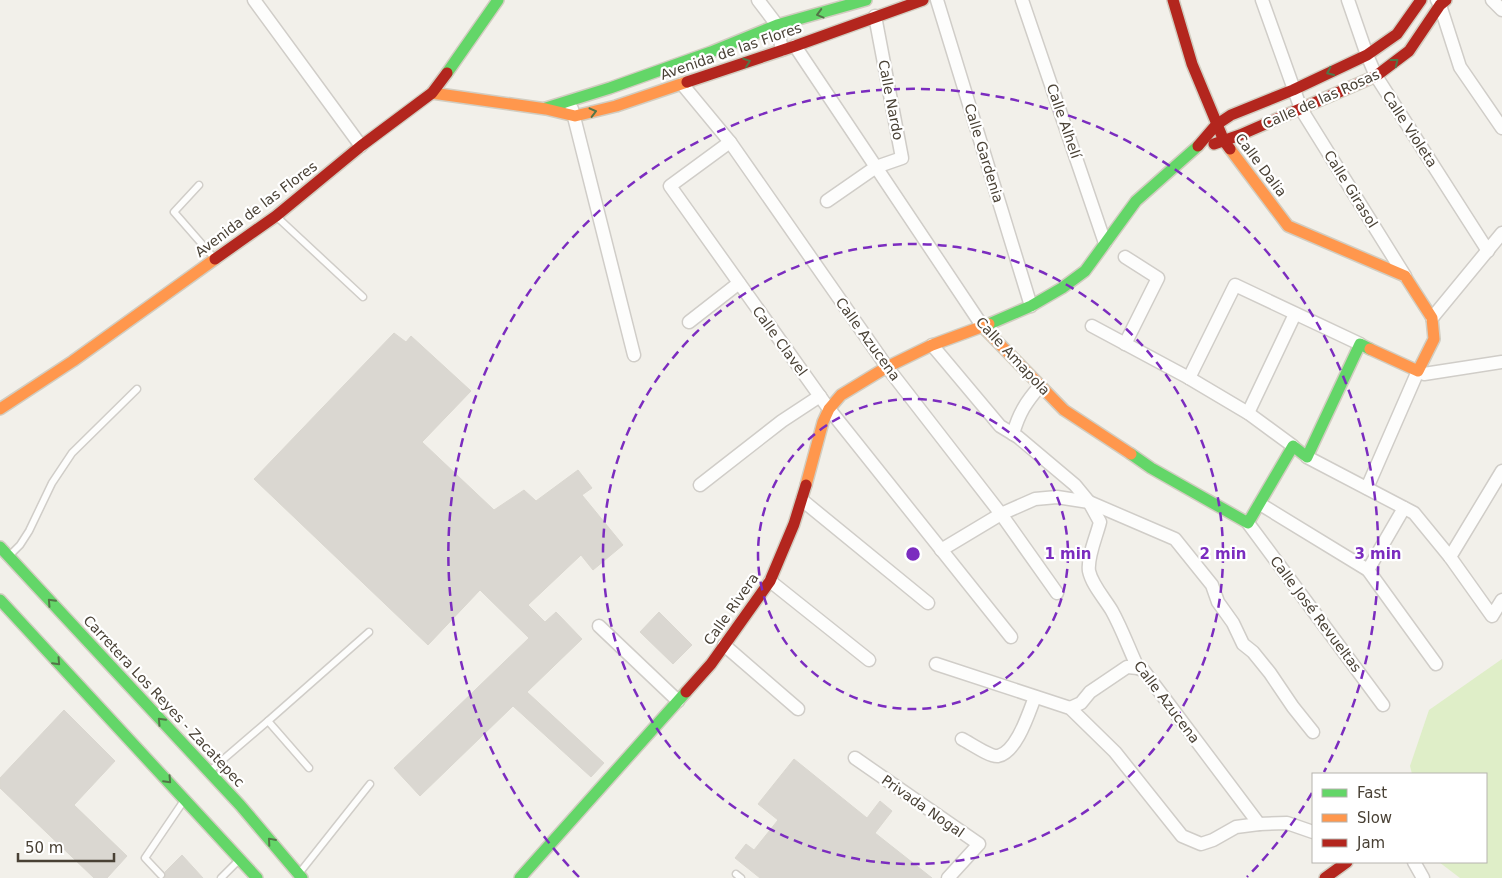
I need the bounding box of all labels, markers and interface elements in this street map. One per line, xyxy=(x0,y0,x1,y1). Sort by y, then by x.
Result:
one-way arrow xyxy=(816,8,824,18)
street label: Avenida de las Flores xyxy=(658,19,804,83)
one-way arrow xyxy=(743,57,751,67)
street label: Calle Nardo xyxy=(875,59,907,141)
one-way arrow xyxy=(1389,59,1398,68)
street label: Calle de las Rosas xyxy=(1260,66,1382,132)
one-way arrow xyxy=(1327,66,1336,76)
street label: Calle Alhelí xyxy=(1044,82,1085,161)
street label: Calle Violeta xyxy=(1379,88,1441,170)
street label: Calle Gardenia xyxy=(961,101,1007,205)
one-way arrow xyxy=(588,107,597,118)
street label: Calle Dalia xyxy=(1232,130,1290,200)
street label: Calle Girasol xyxy=(1321,147,1381,231)
street label: Avenida de las Flores xyxy=(192,158,320,260)
street label: Calle Azucena xyxy=(833,294,903,384)
street label: Calle Clavel xyxy=(749,303,811,379)
street label: Calle Amapola xyxy=(973,314,1053,398)
centre of rings xyxy=(904,545,922,563)
text: 1 min xyxy=(1044,545,1092,563)
text: 2 min xyxy=(1199,545,1247,563)
text: 3 min xyxy=(1354,545,1402,563)
street label: Calle José Revueltas xyxy=(1267,553,1365,675)
street label: Calle Rivera xyxy=(700,570,762,648)
one-way arrow xyxy=(48,598,57,607)
street label: Carretera Los Reyes - Zacatepec xyxy=(80,612,248,790)
one-way arrow xyxy=(51,656,60,665)
street label: Calle Azucena xyxy=(1131,658,1203,746)
one-way arrow xyxy=(158,717,167,726)
street label: Privada Nogal xyxy=(879,772,967,840)
legend xyxy=(1312,773,1487,863)
one-way arrow xyxy=(162,775,171,784)
text: Fast xyxy=(1357,784,1387,802)
text: Slow xyxy=(1357,809,1392,827)
scale bar xyxy=(18,830,114,862)
text: Jam xyxy=(1356,834,1385,852)
one-way arrow xyxy=(268,838,276,847)
text: 50 m xyxy=(25,839,63,857)

